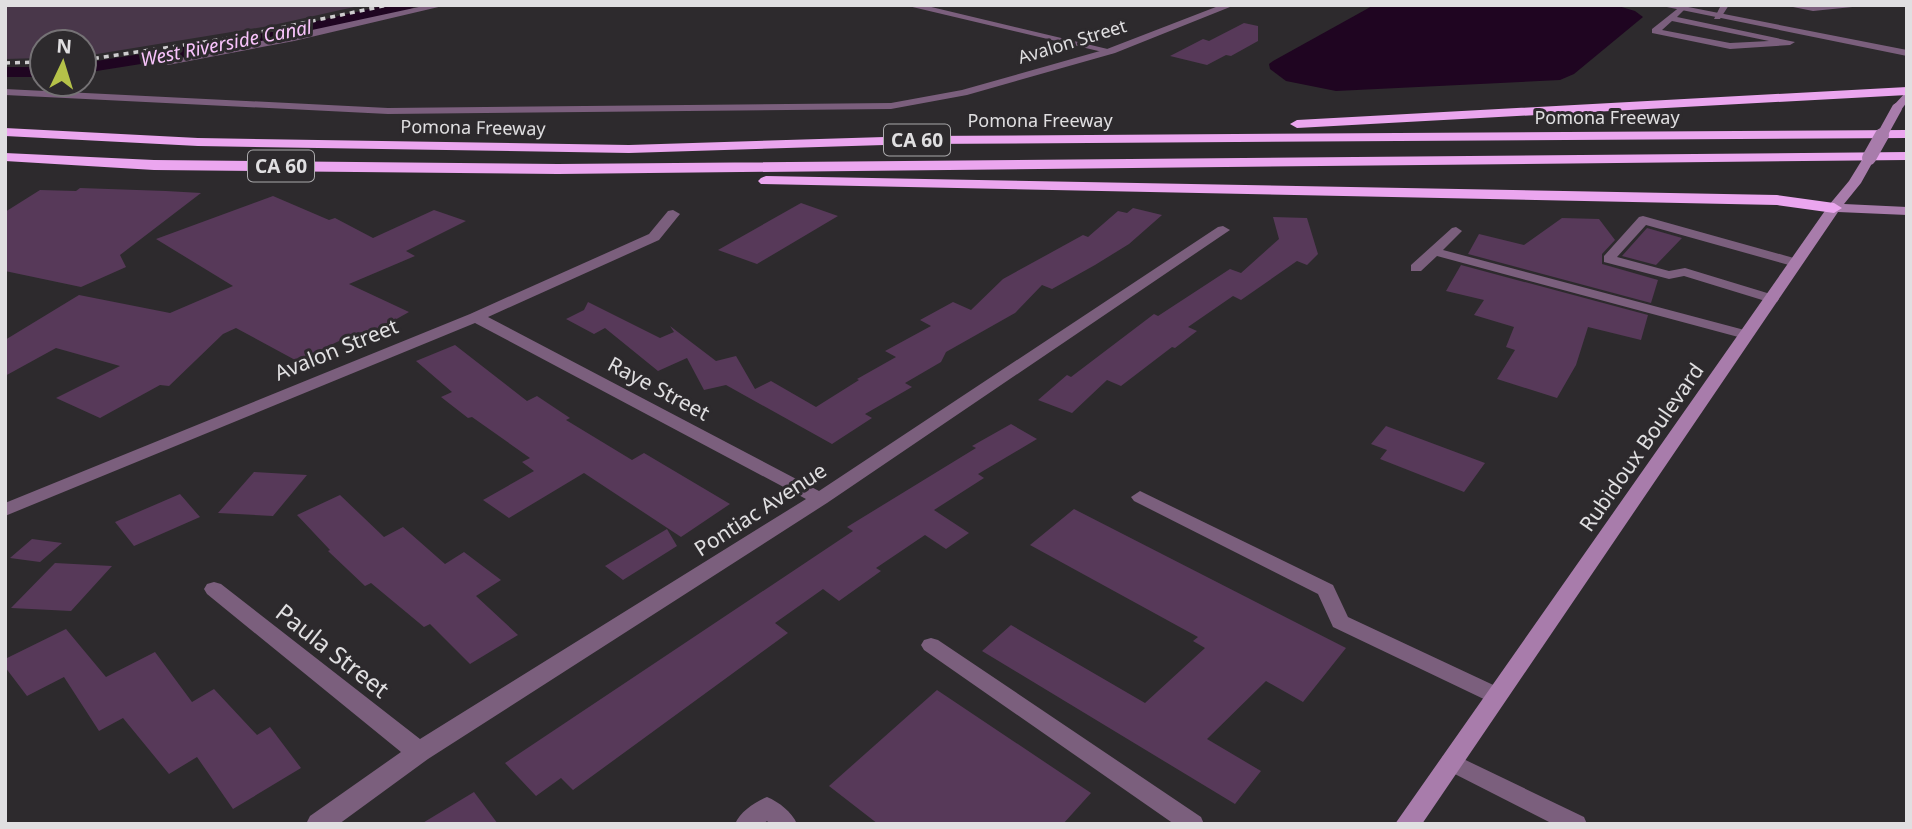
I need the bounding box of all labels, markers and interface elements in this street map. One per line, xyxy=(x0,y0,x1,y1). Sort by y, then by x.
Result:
water label: West Riverside Canal xyxy=(138,13,315,72)
street label: Avalon Street xyxy=(1015,13,1130,69)
north arrow xyxy=(28,28,98,98)
text: N xyxy=(56,33,73,60)
street label: Pomona Freeway xyxy=(1534,105,1680,129)
street label: Pomona Freeway xyxy=(967,108,1113,132)
street label: Pomona Freeway xyxy=(400,114,547,140)
road number: CA 60 xyxy=(884,124,950,156)
road number: CA 60 xyxy=(248,150,314,182)
street label: Avalon Street xyxy=(270,311,402,387)
street label: Raye Street xyxy=(603,349,715,427)
street label: Rubidoux Boulevard xyxy=(1572,357,1710,537)
street label: Pontiac Avenue xyxy=(688,456,832,562)
street label: Paula Street xyxy=(269,595,397,705)

